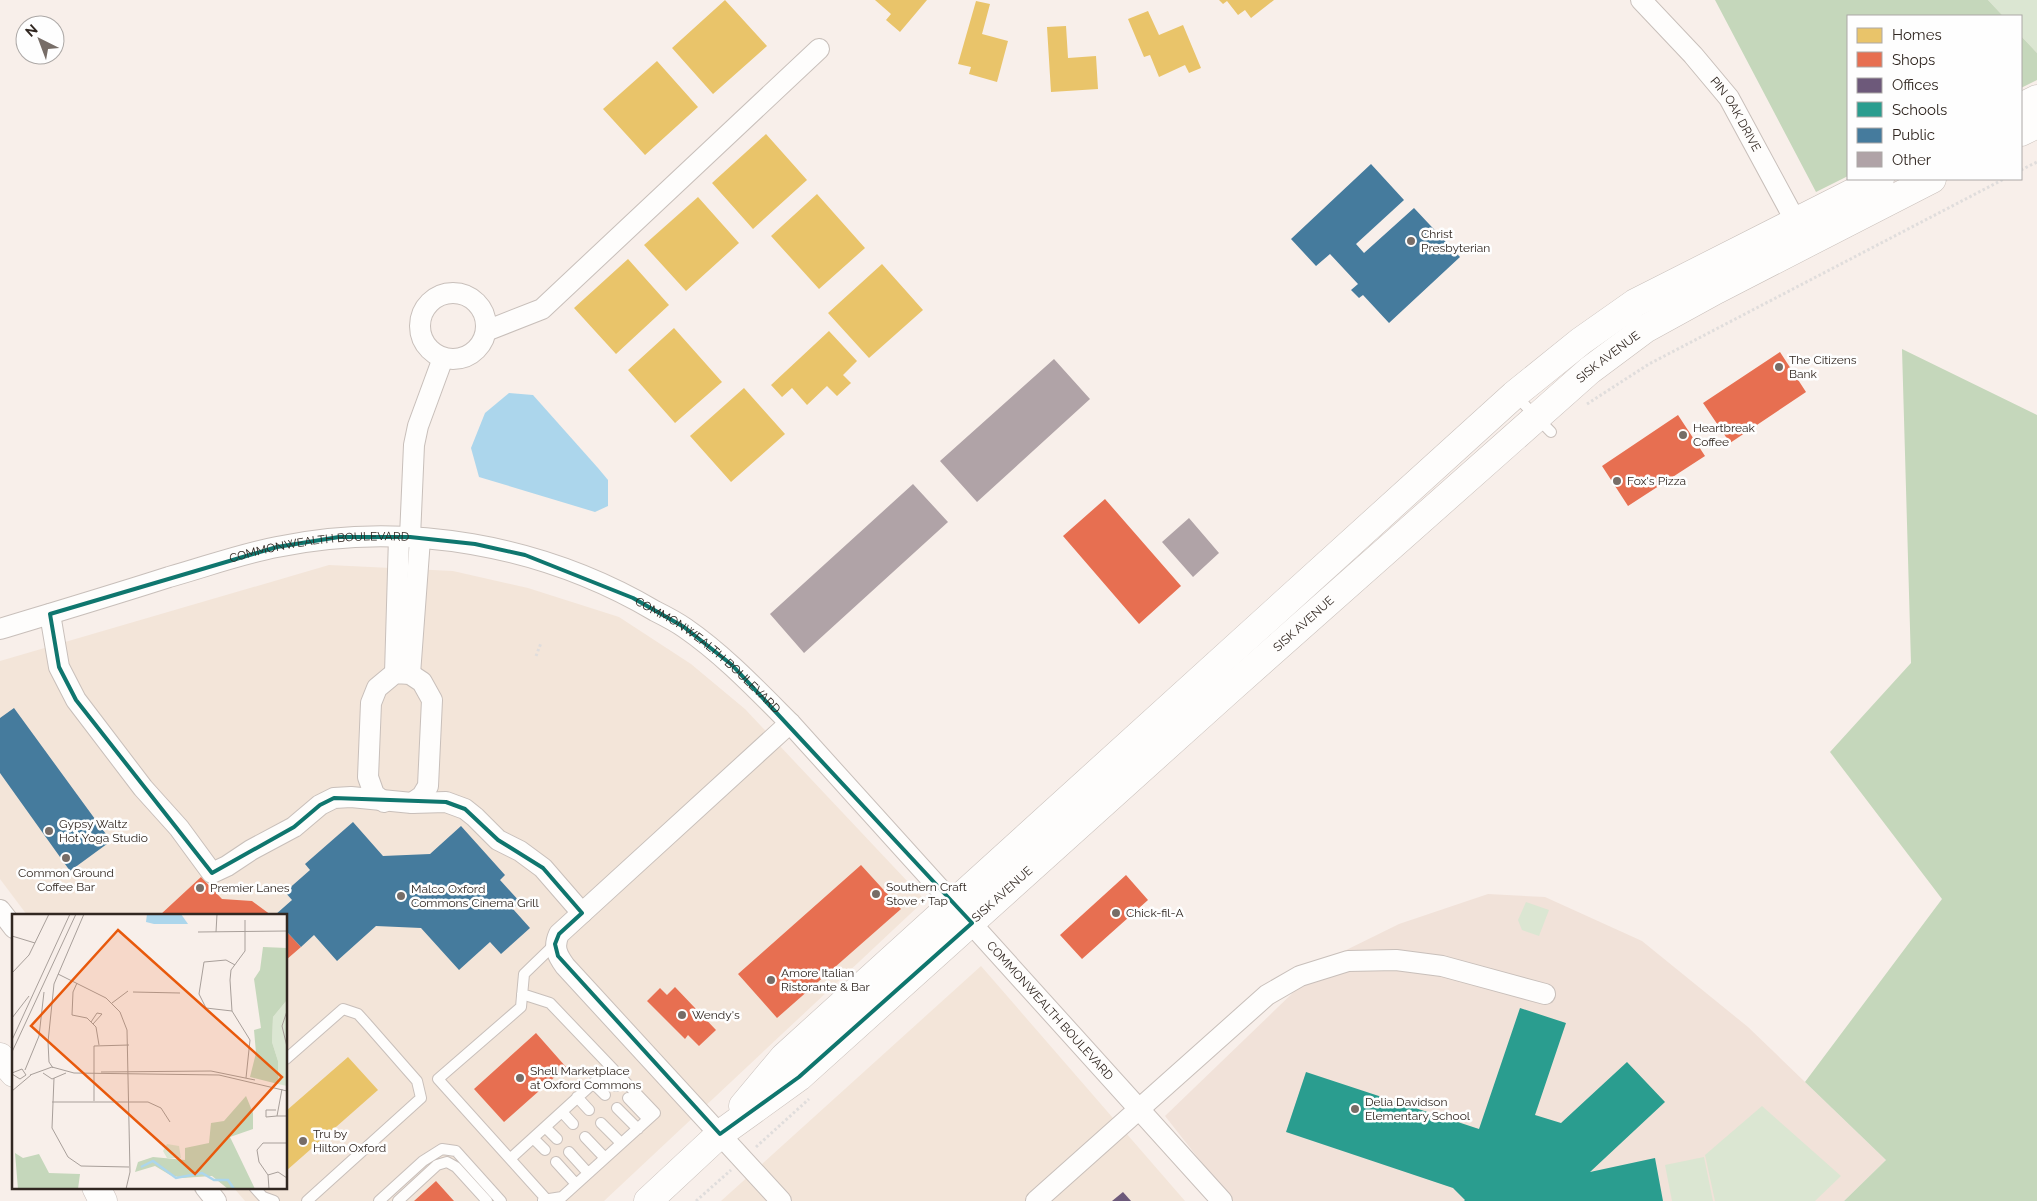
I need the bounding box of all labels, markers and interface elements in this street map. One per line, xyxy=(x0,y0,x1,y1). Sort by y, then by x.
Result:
north arrow xyxy=(15,15,65,65)
legend xyxy=(1847,15,2022,180)
text: N xyxy=(22,21,41,40)
text: Homes xyxy=(1892,26,1942,44)
text: Shops xyxy=(1892,51,1935,69)
street label: PIN OAK DRIVE xyxy=(1707,74,1764,154)
text: Offices xyxy=(1892,76,1939,94)
text: Schools xyxy=(1892,101,1947,119)
text: Public xyxy=(1892,126,1935,144)
text: Other xyxy=(1892,151,1932,169)
place label: Christ Presbyterian xyxy=(1421,227,1490,255)
marker: Christ Presbyterian xyxy=(1405,235,1417,247)
street label: SISK AVENUE xyxy=(1573,328,1643,386)
place label: The Citizens Bank xyxy=(1789,353,1857,381)
marker: The Citizens Bank xyxy=(1773,361,1785,373)
place label: Heartbreak Coffee xyxy=(1693,421,1756,449)
marker: Heartbreak Coffee xyxy=(1677,429,1689,441)
place label: Fox's Pizza xyxy=(1627,474,1686,488)
marker: Fox's Pizza xyxy=(1611,475,1623,487)
street label: COMMONWEALTH BOULEVARD xyxy=(228,529,410,566)
street label: SISK AVENUE xyxy=(1270,593,1337,654)
street label: COMMONWEALTH BOULEVARD xyxy=(633,594,784,717)
place label: Gypsy Waltz Hot Yoga Studio xyxy=(59,817,148,845)
marker: Gypsy Waltz Hot Yoga Studio xyxy=(43,825,55,837)
marker: Common Ground Coffee Bar xyxy=(60,852,72,864)
street label: SISK AVENUE xyxy=(969,863,1035,925)
place label: Common Ground Coffee Bar xyxy=(18,866,114,894)
place label: Southern Craft Stove + Tap xyxy=(886,880,967,908)
place label: Premier Lanes xyxy=(210,881,290,895)
marker: Premier Lanes xyxy=(194,882,206,894)
place label: Malco Oxford Commons Cinema Grill xyxy=(411,882,540,910)
marker: Southern Craft Stove + Tap xyxy=(870,888,882,900)
marker: Malco Oxford Commons Cinema Grill xyxy=(395,890,407,902)
place label: Chick-fil-A xyxy=(1126,906,1184,920)
marker: Chick-fil-A xyxy=(1110,907,1122,919)
inset map xyxy=(12,914,288,1188)
street label: COMMONWEALTH BOULEVARD xyxy=(984,938,1116,1083)
place label: Amore Italian Ristorante & Bar xyxy=(781,966,871,994)
marker: Amore Italian Ristorante & Bar xyxy=(765,974,777,986)
place label: Wendy's xyxy=(692,1008,740,1022)
marker: Wendy's xyxy=(676,1009,688,1021)
place label: Shell Marketplace at Oxford Commons xyxy=(530,1064,642,1092)
marker: Shell Marketplace at Oxford Commons xyxy=(514,1072,526,1084)
place label: Delia Davidson Elementary School xyxy=(1365,1095,1471,1123)
marker: Delia Davidson Elementary School xyxy=(1349,1103,1361,1115)
place label: Tru by Hilton Oxford xyxy=(313,1127,386,1155)
marker: Tru by Hilton Oxford xyxy=(297,1135,309,1147)

